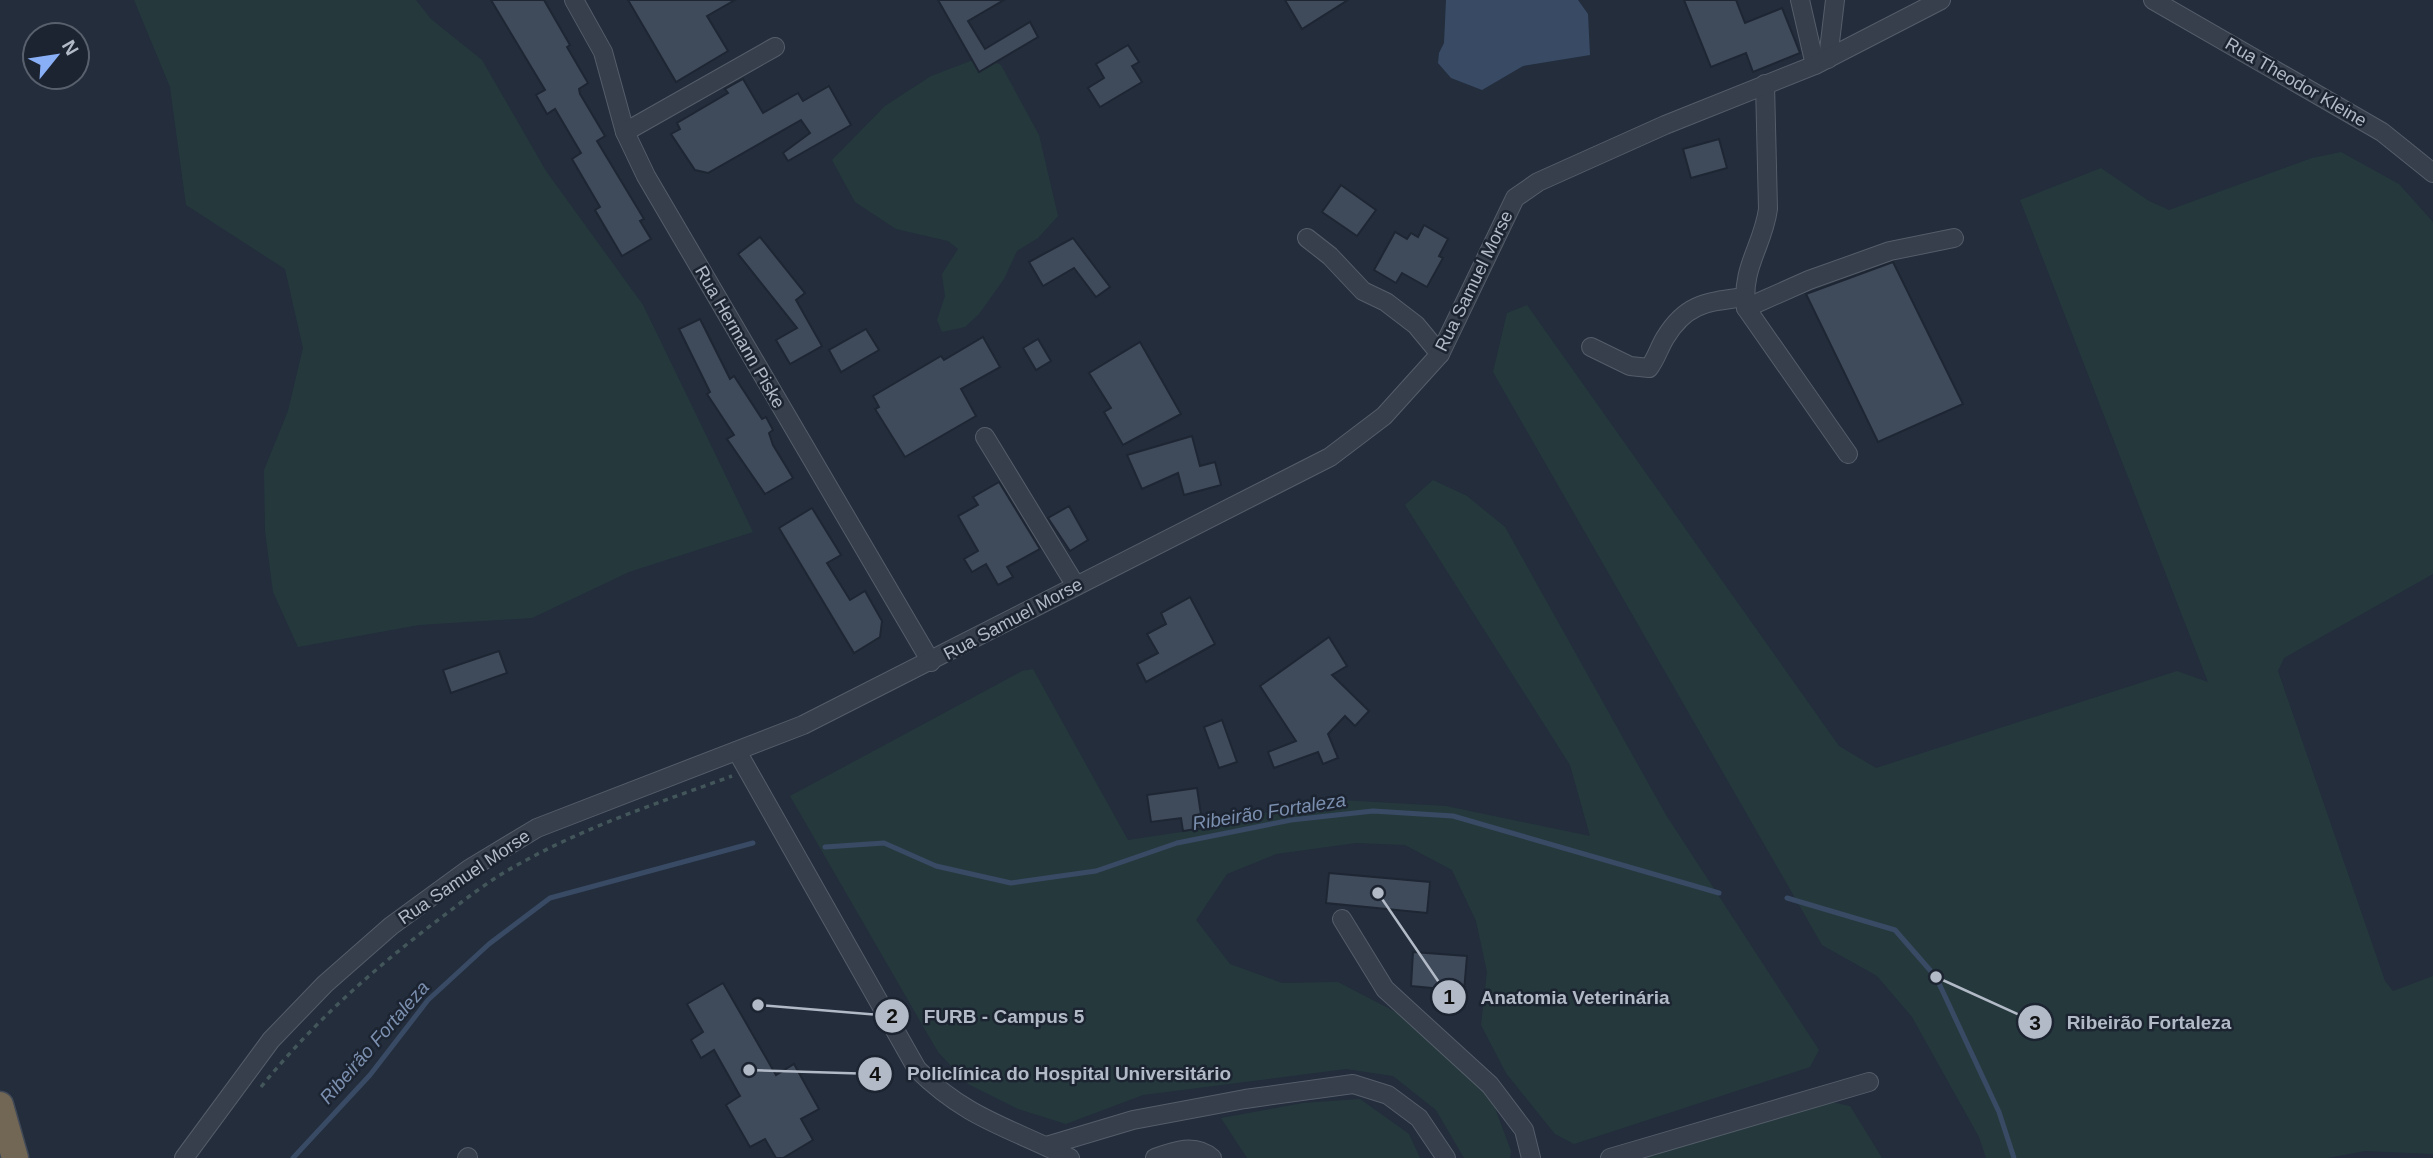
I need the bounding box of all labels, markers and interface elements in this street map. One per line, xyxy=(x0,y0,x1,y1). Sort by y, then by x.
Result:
north arrow xyxy=(21,21,91,91)
street label: Rua Theodor Kleine xyxy=(2222,33,2370,131)
text: N xyxy=(58,37,83,59)
street label: Rua Samuel Morse xyxy=(1431,207,1517,355)
street label: Rua Hermann Piske xyxy=(691,262,789,412)
street label: Rua Samuel Morse xyxy=(940,574,1086,664)
water label: Ribeirão Fortaleza xyxy=(1191,789,1347,834)
street label: Rua Samuel Morse xyxy=(395,826,533,928)
water label: Ribeirão Fortaleza xyxy=(316,977,433,1108)
callout: Anatomia Veterinária xyxy=(1431,977,1683,1017)
text: 1 xyxy=(1443,985,1455,1008)
text: Anatomia Veterinária xyxy=(1480,987,1670,1008)
callout: FURB - Campus 5 xyxy=(874,996,1098,1036)
callout: Ribeirão Fortaleza xyxy=(2018,1002,2246,1042)
text: 2 xyxy=(886,1004,898,1027)
text: FURB - Campus 5 xyxy=(924,1006,1085,1027)
text: 3 xyxy=(2029,1011,2041,1034)
text: Ribeirão Fortaleza xyxy=(2067,1012,2232,1033)
callout: Policlínica do Hospital Universitário xyxy=(858,1054,1245,1094)
text: 4 xyxy=(869,1062,881,1085)
text: Policlínica do Hospital Universitário xyxy=(907,1063,1231,1084)

